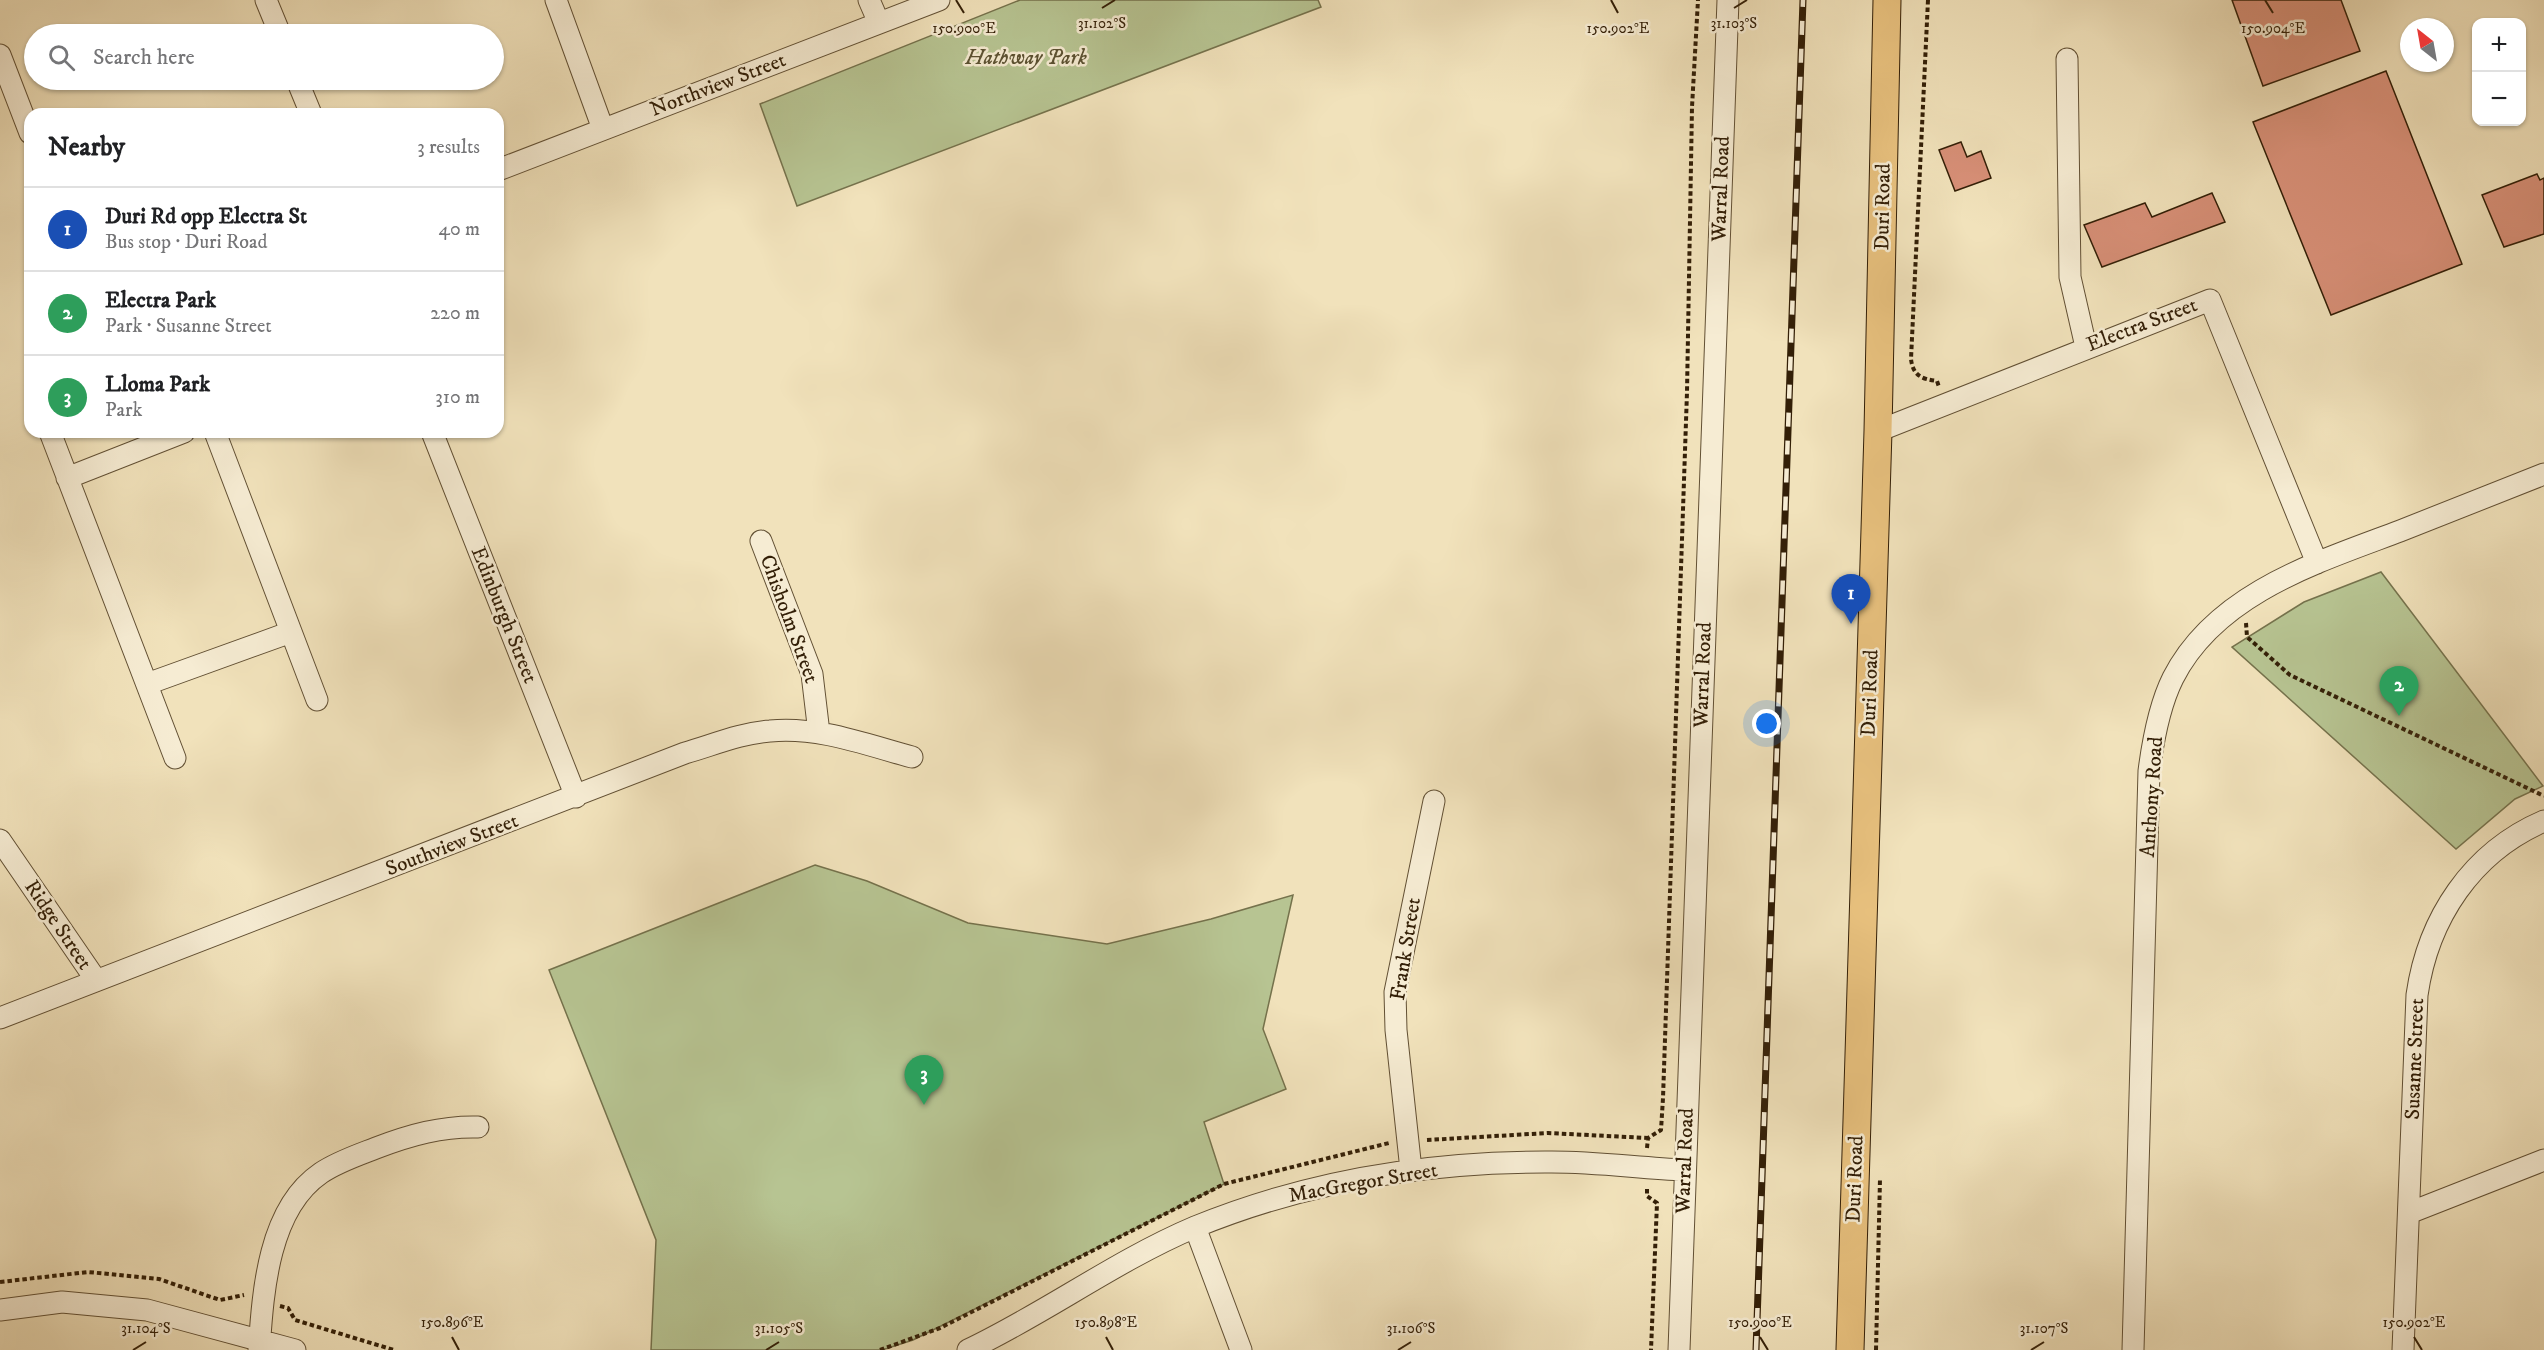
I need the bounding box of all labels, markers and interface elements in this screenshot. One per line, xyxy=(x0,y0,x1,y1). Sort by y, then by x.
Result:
text: 31.102°S xyxy=(1078,14,1126,33)
text: 31.103°S xyxy=(1711,14,1757,33)
north arrow xyxy=(2400,18,2454,72)
map controls xyxy=(2472,18,2526,126)
button: + xyxy=(2472,18,2526,72)
text: 150.900°E xyxy=(932,19,996,38)
text: 150.902°E xyxy=(1587,19,1650,38)
text: 150.904°E xyxy=(2241,19,2305,38)
search box xyxy=(24,24,504,90)
icon: search xyxy=(45,41,78,74)
text: Search here xyxy=(93,44,195,71)
park label: Hathway Park xyxy=(964,45,1087,71)
street label: Northview Street xyxy=(646,47,790,123)
button: − xyxy=(2472,72,2526,126)
text: Nearby xyxy=(48,131,125,164)
text: 3 results xyxy=(417,135,480,160)
street label: Warral Road xyxy=(1706,135,1736,243)
street label: Duri Road xyxy=(1869,163,1897,251)
text: Duri Rd opp Electra St xyxy=(105,203,307,230)
text: 1 xyxy=(64,217,71,242)
text: 40 m xyxy=(438,217,480,242)
text: Bus stop · Duri Road xyxy=(105,230,267,255)
text: Electra Park xyxy=(105,287,216,314)
street label: Electra Street xyxy=(2083,292,2201,358)
text: 2 xyxy=(63,301,72,326)
text: 220 m xyxy=(430,301,480,326)
text: Park · Susanne Street xyxy=(105,314,272,339)
text: Lloma Park xyxy=(105,371,210,398)
text: 3 xyxy=(64,385,71,410)
text: 310 m xyxy=(435,385,480,410)
text: Park xyxy=(105,398,142,423)
street label: Edinburgh Street xyxy=(465,543,543,687)
street label: Chisholm Street xyxy=(754,551,824,687)
pin: 1 xyxy=(1832,574,1870,624)
street label: Warral Road xyxy=(1688,621,1718,729)
street label: Duri Road xyxy=(1855,649,1885,737)
pin: 2 xyxy=(2380,666,2418,716)
your location xyxy=(1752,709,1781,738)
street label: Anthony Road xyxy=(2135,735,2169,858)
street label: Southview Street xyxy=(382,808,522,882)
street label: Ridge Street xyxy=(18,875,98,975)
street label: Frank Street xyxy=(1385,895,1427,1002)
street label: Susanne Street xyxy=(2400,997,2430,1120)
pin: 3 xyxy=(904,1056,944,1105)
street label: Warral Road xyxy=(1670,1107,1700,1215)
street label: Duri Road xyxy=(1840,1135,1870,1223)
street label: MacGregor Street xyxy=(1287,1157,1440,1209)
text: 150.896°E xyxy=(421,1313,484,1332)
text: 150.898°E xyxy=(1075,1313,1138,1332)
text: 150.900°E xyxy=(1728,1313,1792,1332)
text: 150.902°E xyxy=(2383,1313,2446,1332)
text: 31.104°S xyxy=(121,1319,171,1338)
text: 31.105°S xyxy=(755,1319,803,1338)
text: 31.106°S xyxy=(1387,1319,1435,1338)
text: 31.107°S xyxy=(2020,1319,2069,1338)

